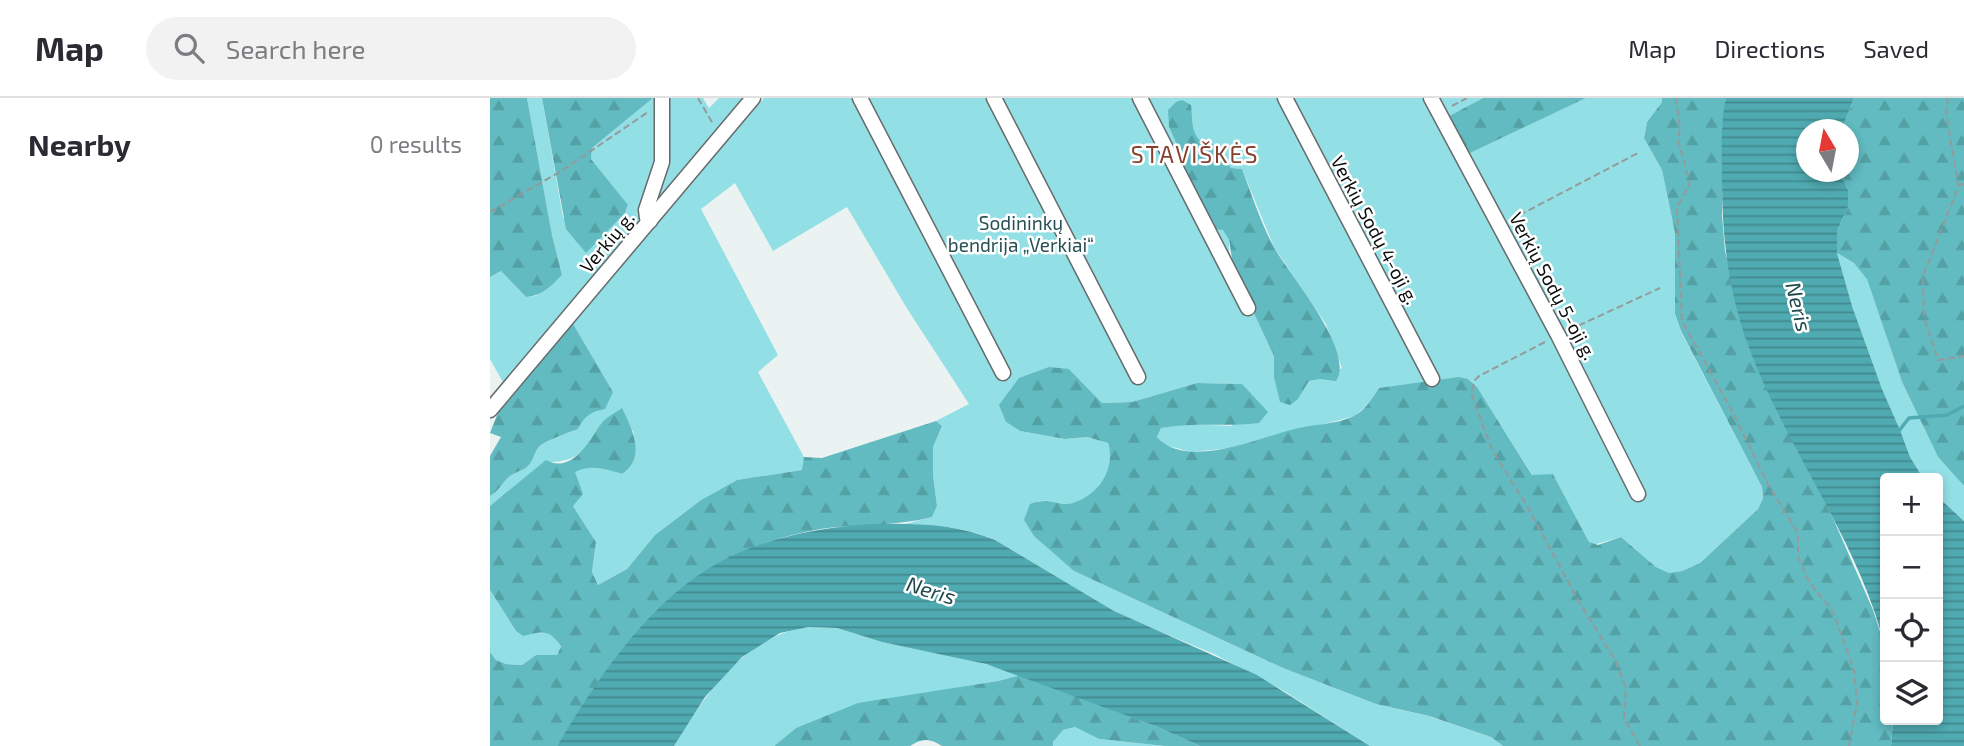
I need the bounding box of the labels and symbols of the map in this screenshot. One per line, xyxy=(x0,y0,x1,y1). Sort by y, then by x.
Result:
north arrow xyxy=(1796,119,1859,182)
district label: STAVIŠKĖS xyxy=(1131,140,1259,168)
street label: Verkių Sodų 4-oji g. xyxy=(1327,151,1424,308)
street label: Verkių g. xyxy=(574,206,639,277)
street label: Verkių Sodų 5-oji g. xyxy=(1505,208,1602,363)
park label: Sodininkų bendrija „Verkiai“ xyxy=(948,211,1094,256)
water label: Neris xyxy=(1781,279,1818,334)
water label: Neris xyxy=(904,570,959,609)

